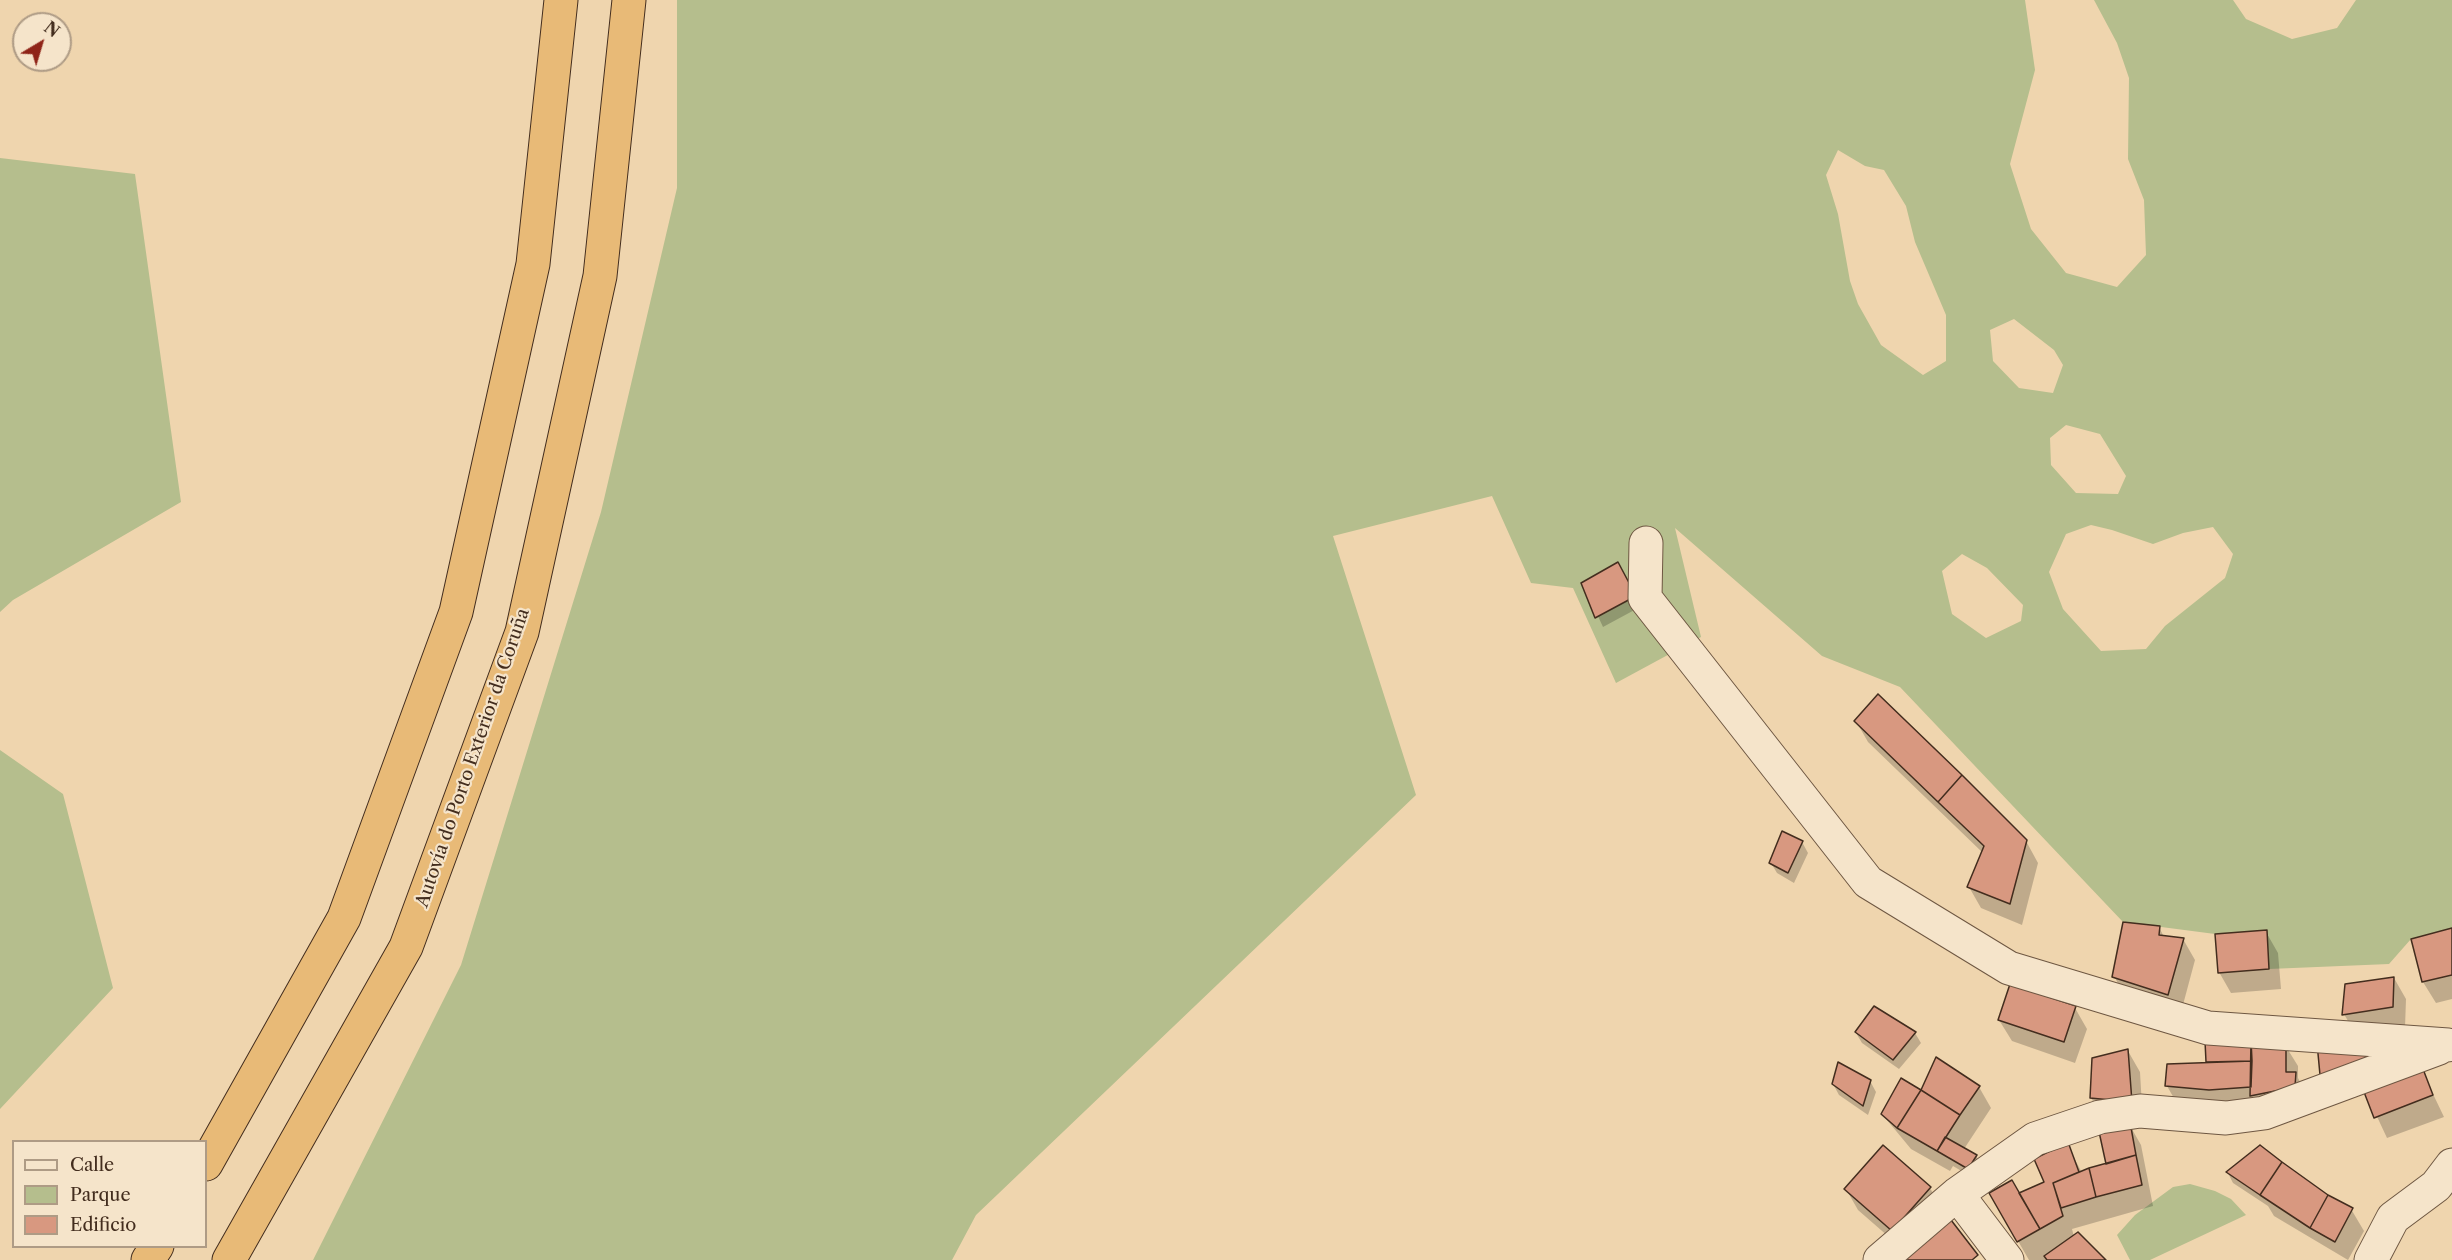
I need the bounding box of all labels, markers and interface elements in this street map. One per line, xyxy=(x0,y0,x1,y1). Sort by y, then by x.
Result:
north arrow xyxy=(12,12,72,72)
text: N xyxy=(40,17,63,42)
street label: Autovía do Porto Exterior da Coruña xyxy=(412,606,534,910)
legend xyxy=(12,1140,207,1248)
text: Calle xyxy=(70,1154,114,1176)
text: Parque xyxy=(70,1184,131,1206)
text: Edificio xyxy=(70,1214,136,1236)

